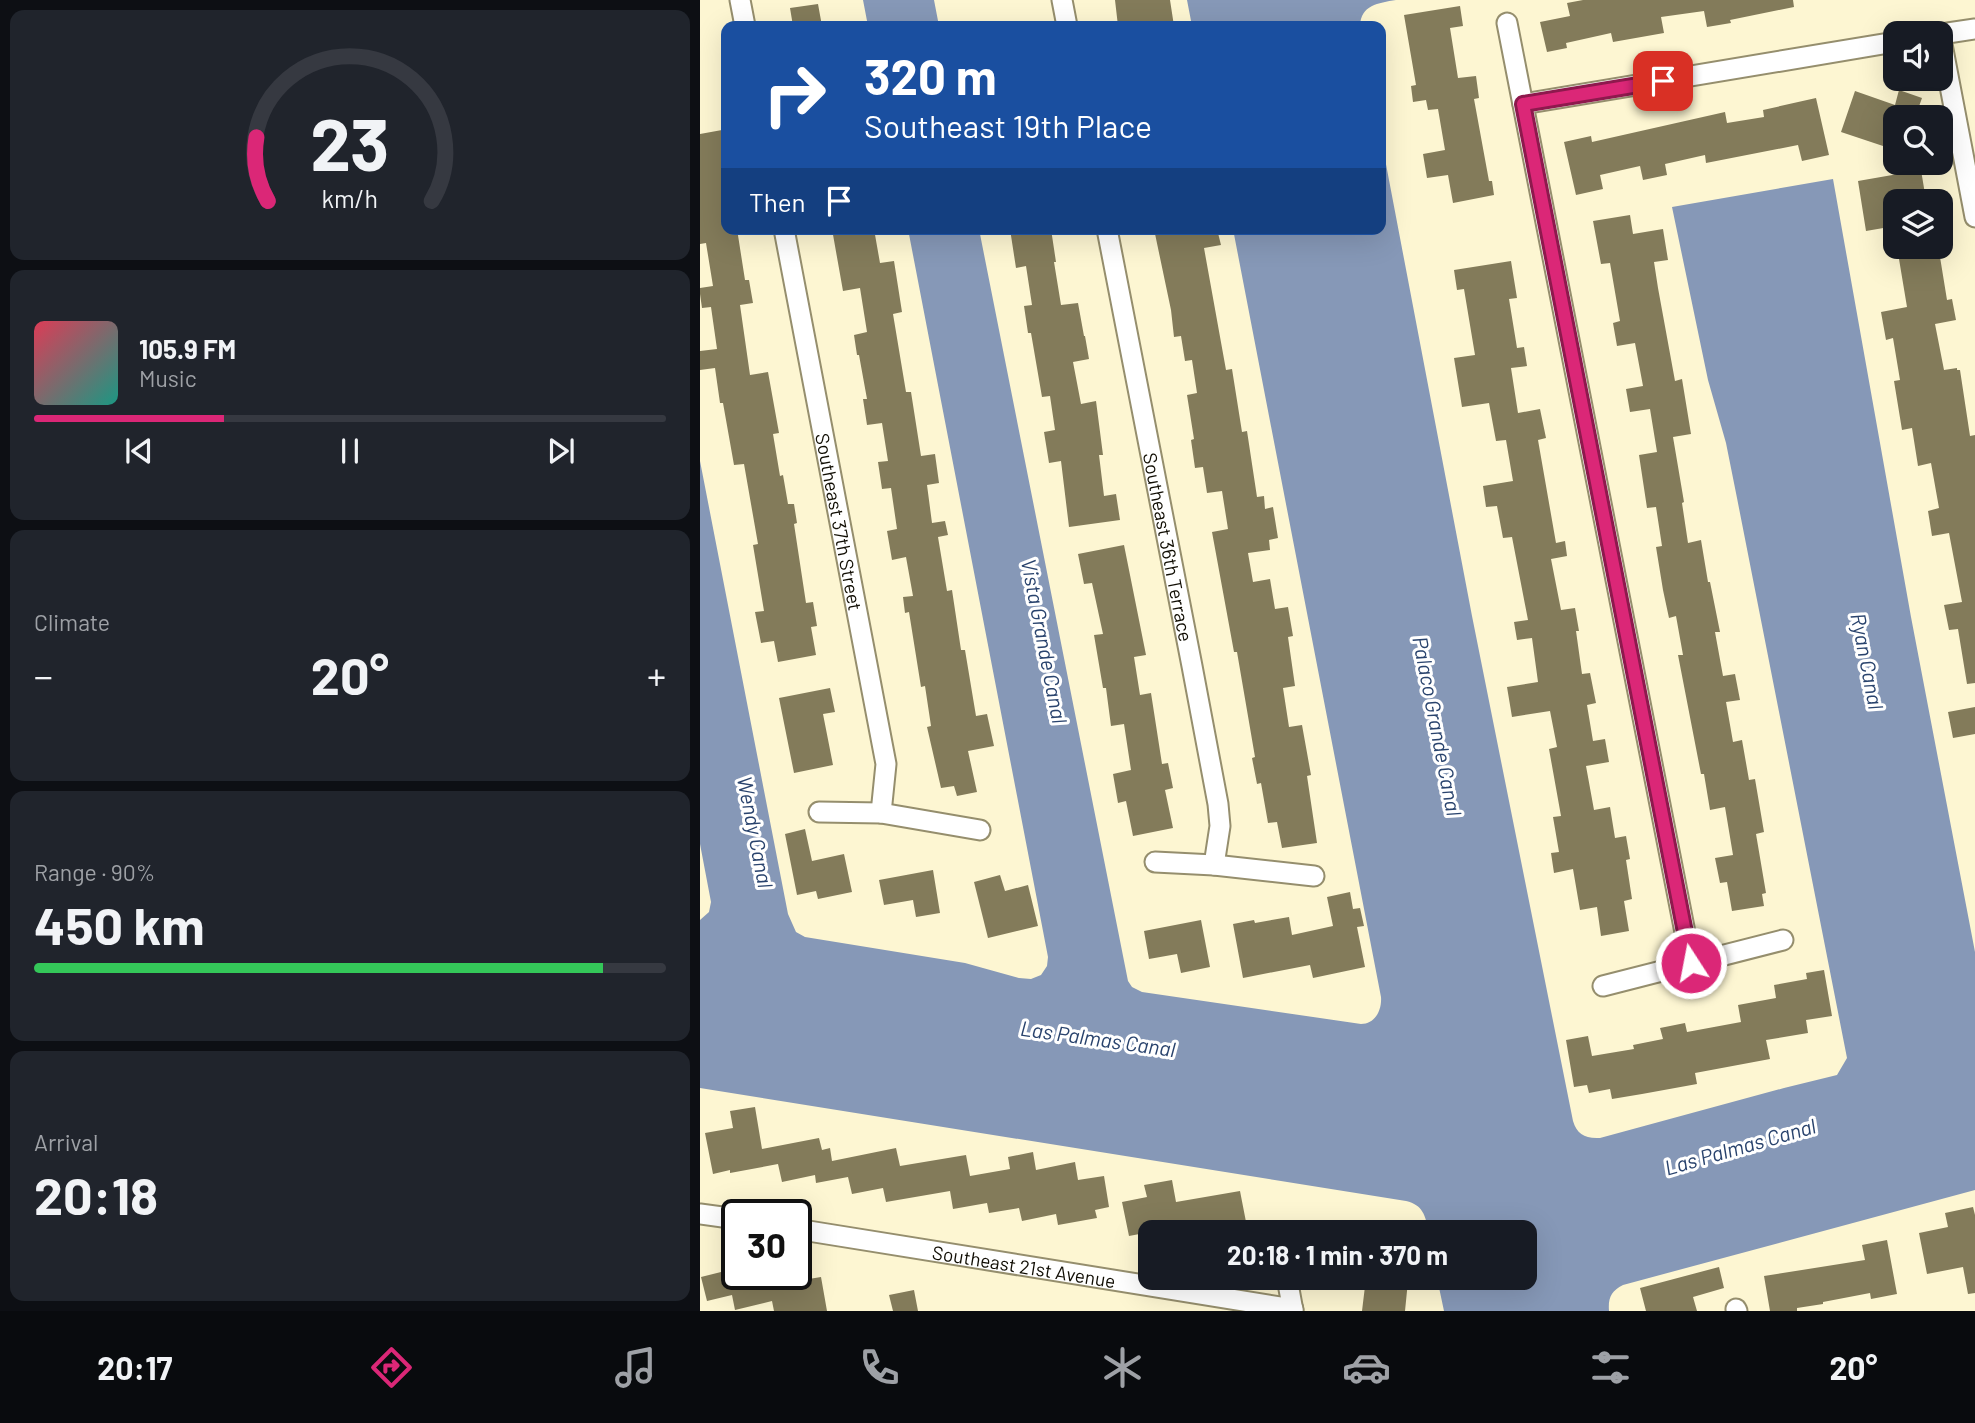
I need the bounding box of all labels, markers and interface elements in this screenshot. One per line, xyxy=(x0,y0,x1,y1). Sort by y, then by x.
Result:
map controls xyxy=(1883,21,1953,259)
button: sound xyxy=(1883,21,1953,91)
text: 320 m xyxy=(864,46,997,105)
icon: right xyxy=(749,49,840,140)
pin xyxy=(1633,51,1693,111)
icon: arrive xyxy=(1644,62,1682,100)
text: 23 xyxy=(310,98,390,186)
button: search xyxy=(1883,105,1953,175)
text: Southeast 19th Place xyxy=(864,106,1152,144)
icon: arrive xyxy=(820,182,858,220)
text: km/h xyxy=(322,183,378,213)
text: Then xyxy=(749,186,806,217)
button: layers xyxy=(1883,189,1953,259)
text: 105.9 FM xyxy=(139,333,236,364)
text: Music xyxy=(139,364,197,392)
street label: Southeast 37th Street xyxy=(812,431,868,612)
icon: previous xyxy=(120,432,158,470)
icon: pause xyxy=(331,432,369,470)
icon: next xyxy=(542,432,580,470)
street label: Southeast 36th Terrace xyxy=(1139,451,1198,643)
water label: Vista Grande Canal xyxy=(1017,557,1073,726)
text: Climate xyxy=(34,608,110,636)
water label: Ryan Canal xyxy=(1846,611,1890,712)
water label: Palaco Grande Canal xyxy=(1408,634,1468,818)
text: 20° xyxy=(311,643,389,705)
text: − xyxy=(34,652,53,698)
text: + xyxy=(647,652,666,698)
water label: Wendy Canal xyxy=(733,774,779,890)
text: Range · 90% xyxy=(34,858,155,886)
text: 450 km xyxy=(34,893,205,955)
position arrow xyxy=(1654,926,1728,1000)
water label: Las Palmas Canal xyxy=(1019,1015,1177,1061)
water label: Las Palmas Canal xyxy=(1662,1112,1819,1180)
text: Arrival xyxy=(34,1128,98,1156)
text: 20:18 xyxy=(34,1163,158,1225)
speed limit sign: 30 xyxy=(721,1199,812,1290)
text: 20:18 · 1 min · 370 m xyxy=(1227,1239,1448,1270)
street label: Southeast 21st Avenue xyxy=(931,1240,1117,1292)
icon: directions xyxy=(367,1343,416,1392)
icon: music xyxy=(611,1343,660,1392)
icon: phone xyxy=(855,1343,904,1392)
icon: climate xyxy=(1098,1343,1147,1392)
icon: car xyxy=(1342,1343,1391,1392)
icon: filters xyxy=(1586,1343,1635,1392)
text: 20:17 xyxy=(97,1348,172,1386)
text: 20° xyxy=(1829,1348,1878,1386)

